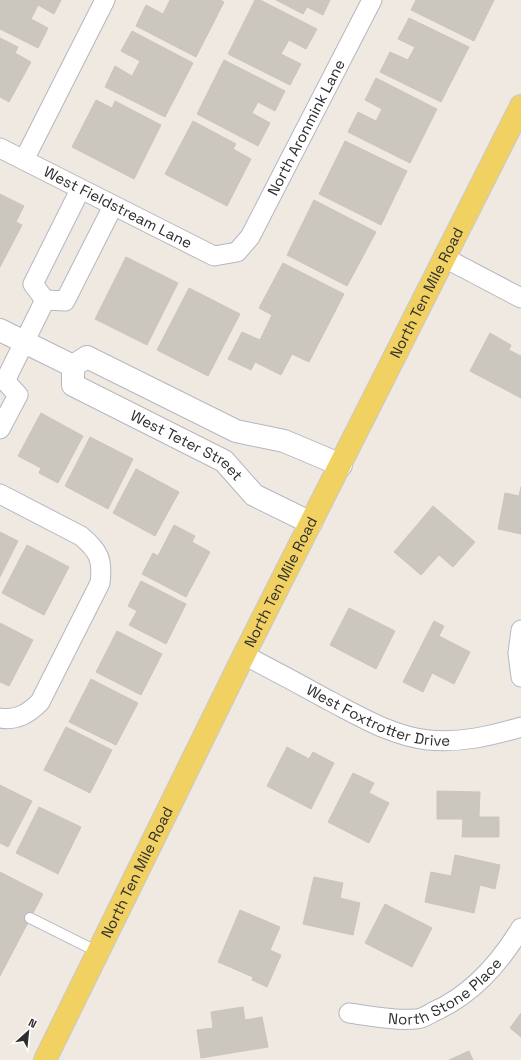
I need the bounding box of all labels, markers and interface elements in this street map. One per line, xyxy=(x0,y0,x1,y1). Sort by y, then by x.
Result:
street label: North Aronmink Lane xyxy=(263,56,349,199)
street label: West Fieldstream Lane xyxy=(41,162,195,252)
street label: North Ten Mile Road xyxy=(385,224,467,361)
street label: West Teter Street xyxy=(128,406,247,485)
street label: North Ten Mile Road xyxy=(240,513,321,650)
street label: West Foxtrotter Drive xyxy=(303,680,450,750)
street label: North Ten Mile Road xyxy=(97,804,177,941)
street label: North Stone Place xyxy=(387,954,506,1029)
north arrow xyxy=(8,1012,48,1052)
text: N xyxy=(26,1015,39,1031)

